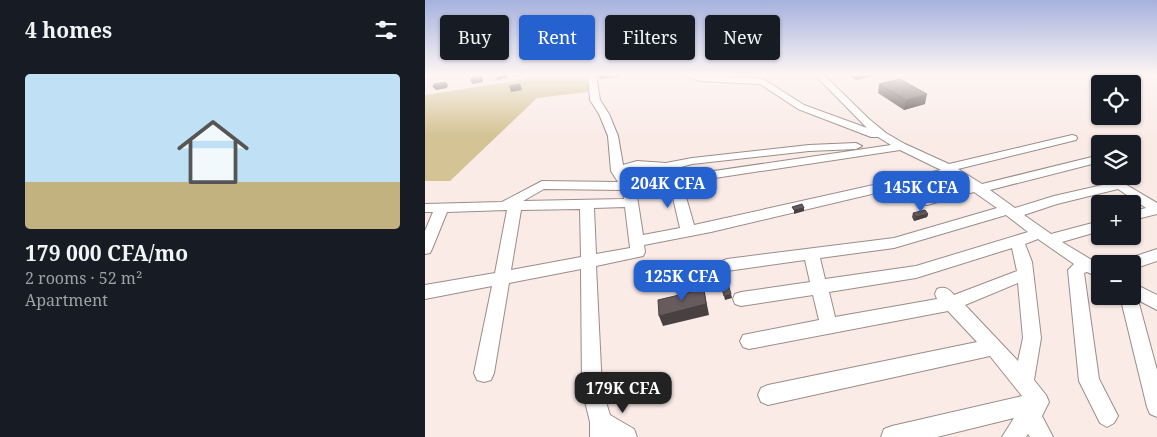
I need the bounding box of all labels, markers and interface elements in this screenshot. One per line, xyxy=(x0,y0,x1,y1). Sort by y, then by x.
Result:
chip: Buy xyxy=(440,15,509,60)
chip: Rent xyxy=(519,15,595,60)
chip: Filters xyxy=(605,15,695,60)
chip: New xyxy=(705,15,780,60)
text: 4 homes xyxy=(25,16,112,44)
icon: filters xyxy=(372,16,400,44)
map controls xyxy=(1091,75,1141,305)
button: locate xyxy=(1091,75,1141,125)
icon: home xyxy=(168,107,258,197)
button: layers xyxy=(1091,135,1141,185)
pin: 204K CFA xyxy=(616,166,720,209)
pin: 145K CFA xyxy=(869,170,973,213)
text: 204K CFA xyxy=(631,172,705,194)
text: 145K CFA xyxy=(884,176,958,198)
button: + xyxy=(1091,195,1141,245)
text: 179 000 CFA/mo xyxy=(25,239,188,267)
button: − xyxy=(1091,255,1141,305)
pin: 125K CFA xyxy=(630,260,734,302)
text: 125K CFA xyxy=(645,265,719,287)
text: 2 rooms · 52 m² xyxy=(25,267,142,289)
text: Apartment xyxy=(25,289,108,311)
pin: 179K CFA xyxy=(571,372,675,414)
text: 179K CFA xyxy=(586,377,660,399)

